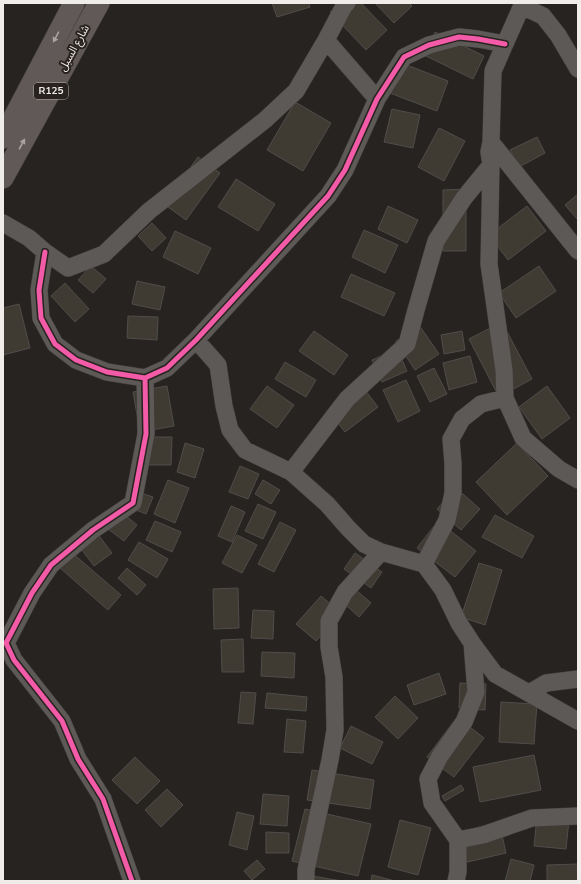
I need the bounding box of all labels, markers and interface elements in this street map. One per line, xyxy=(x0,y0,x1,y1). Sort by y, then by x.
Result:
street label: شارع السبل xyxy=(55,22,93,74)
one-way arrow xyxy=(53,32,59,43)
road number: R125 xyxy=(34,83,68,99)
one-way arrow xyxy=(18,138,25,150)

